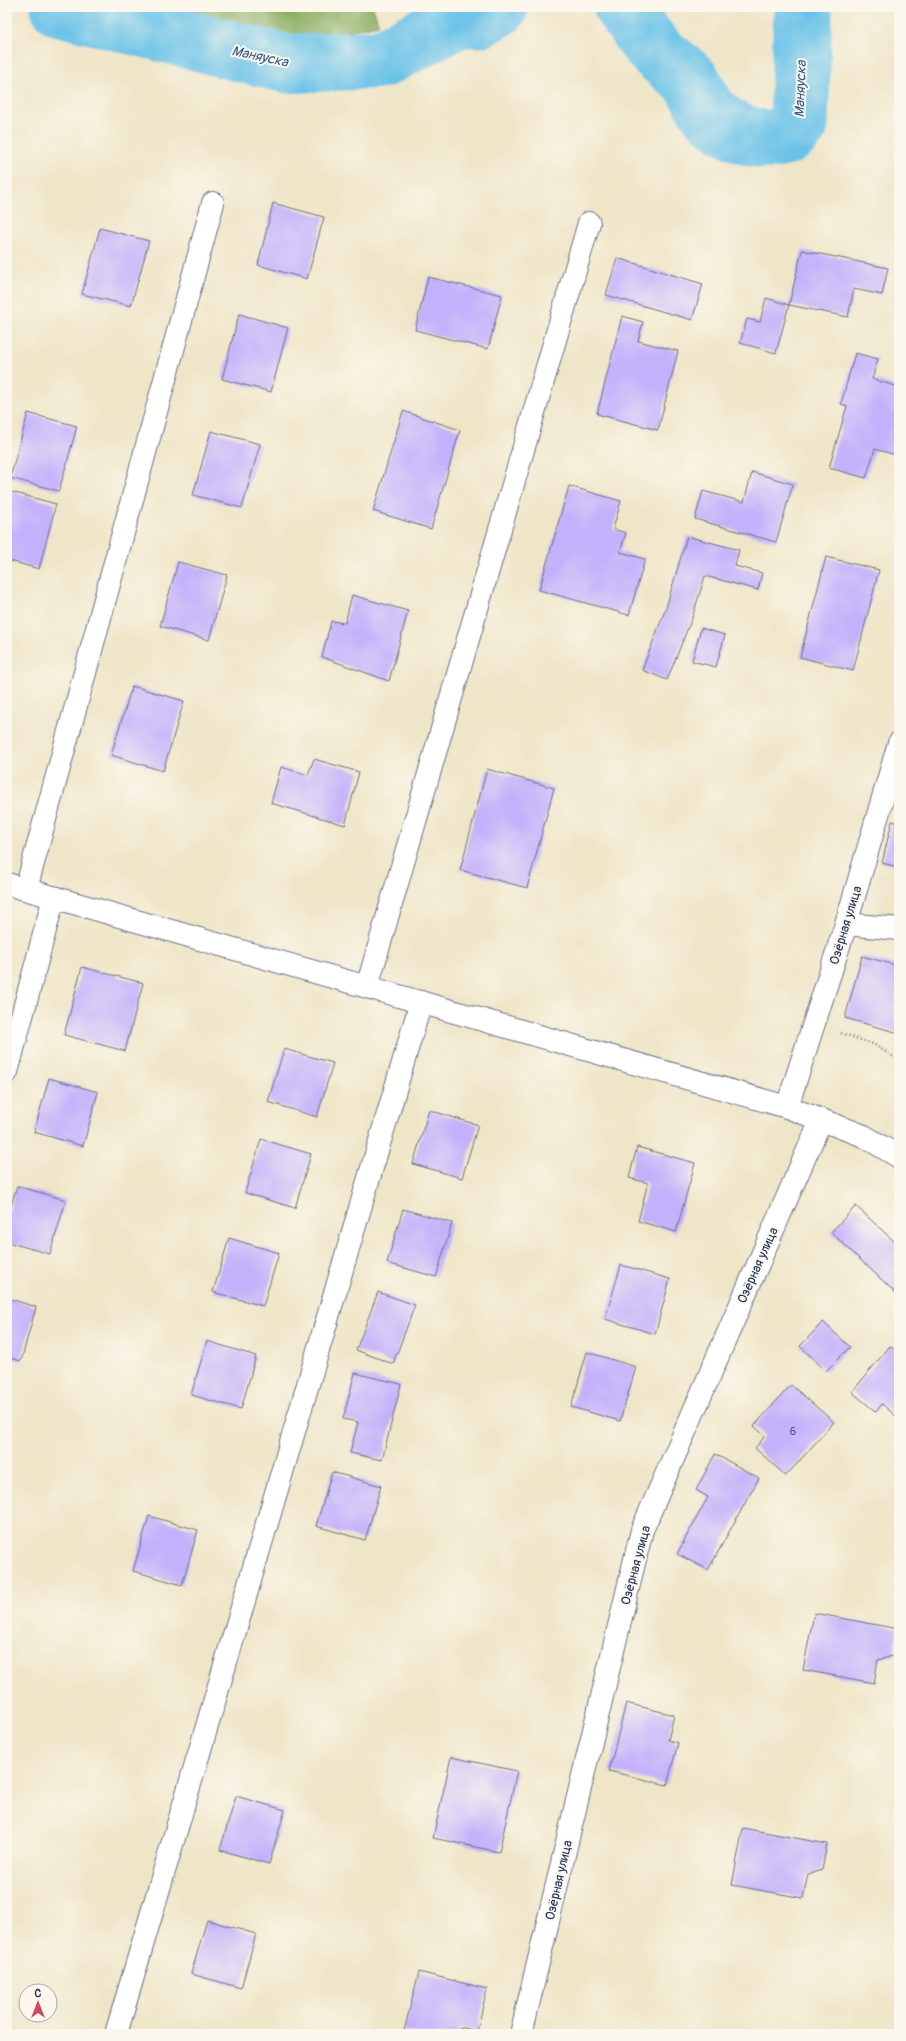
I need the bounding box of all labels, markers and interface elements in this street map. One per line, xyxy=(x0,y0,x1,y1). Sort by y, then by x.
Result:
water label: Маняуска xyxy=(230,42,291,71)
water label: Маняуска xyxy=(791,59,810,118)
street label: Озёрная улица xyxy=(826,884,866,967)
street label: Озёрная улица xyxy=(734,1225,782,1306)
house number: 6 xyxy=(790,1425,796,1438)
street label: Озёрная улица xyxy=(618,1524,654,1607)
street label: Озёрная улица xyxy=(542,1839,576,1922)
north arrow xyxy=(18,1983,58,2023)
text: С xyxy=(35,1987,42,2000)

